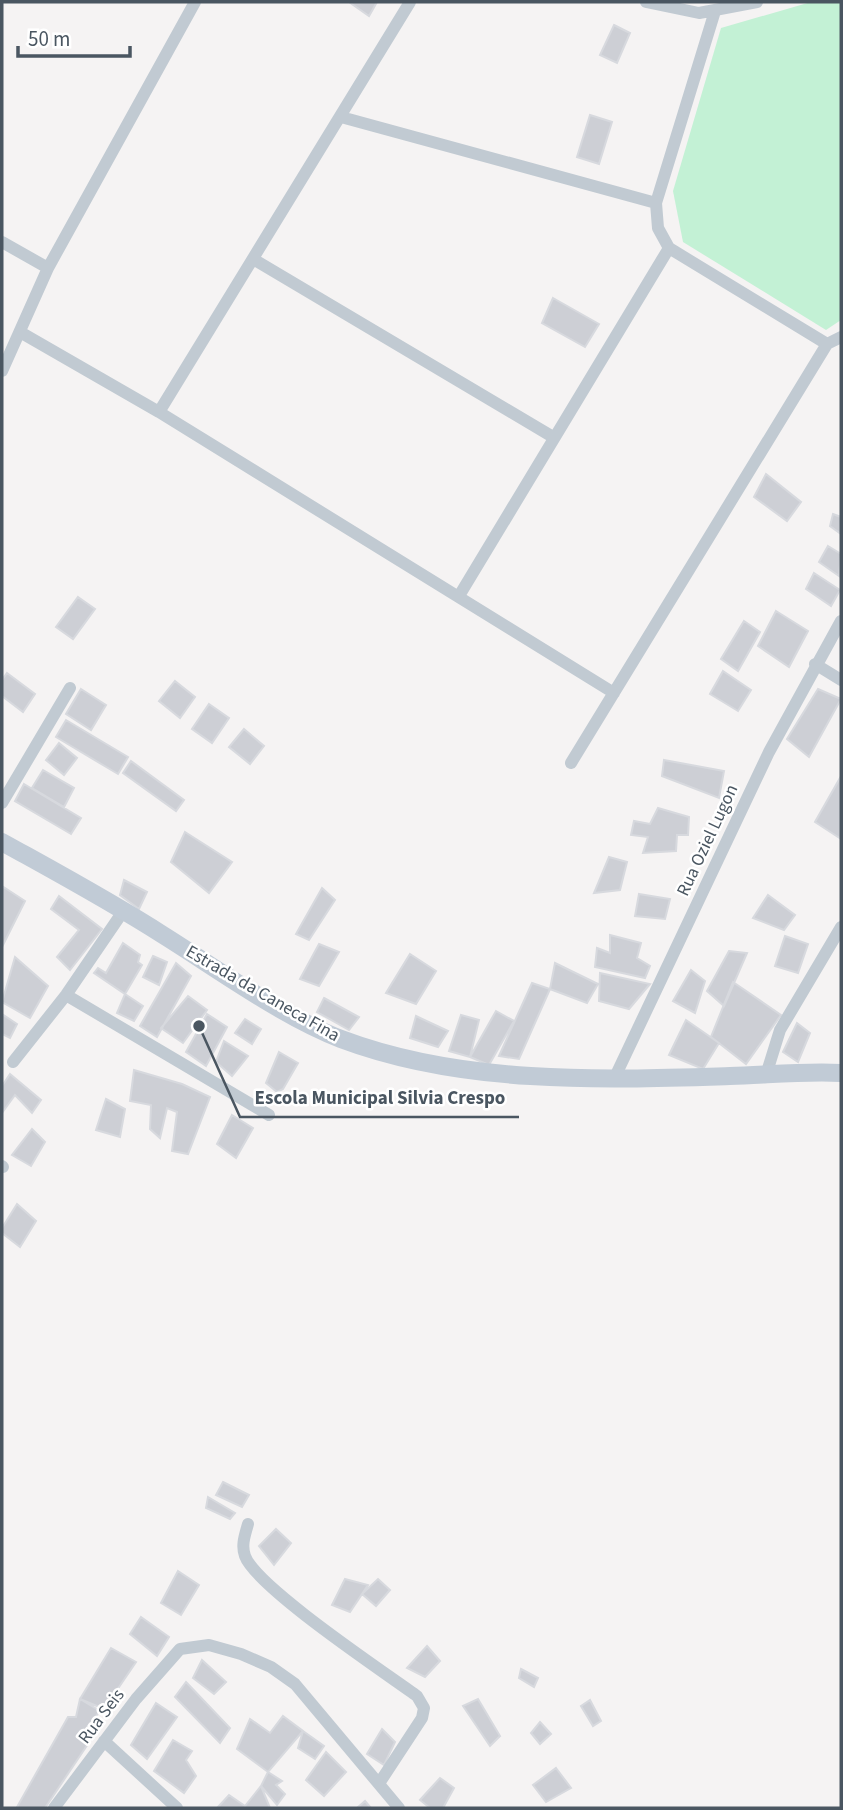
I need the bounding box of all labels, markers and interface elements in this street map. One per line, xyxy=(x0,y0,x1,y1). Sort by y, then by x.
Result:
scale bar xyxy=(18,14,130,58)
text: 50 m xyxy=(28,24,70,54)
street label: Rua Oziel Lugon xyxy=(671,780,744,900)
street label: Estrada da Caneca Fina xyxy=(181,939,344,1048)
callout: Escola Municipal Silvia Crespo xyxy=(240,1077,519,1117)
text: Escola Municipal Silvia Crespo xyxy=(255,1085,505,1112)
street label: Rua Seis xyxy=(72,1684,130,1749)

